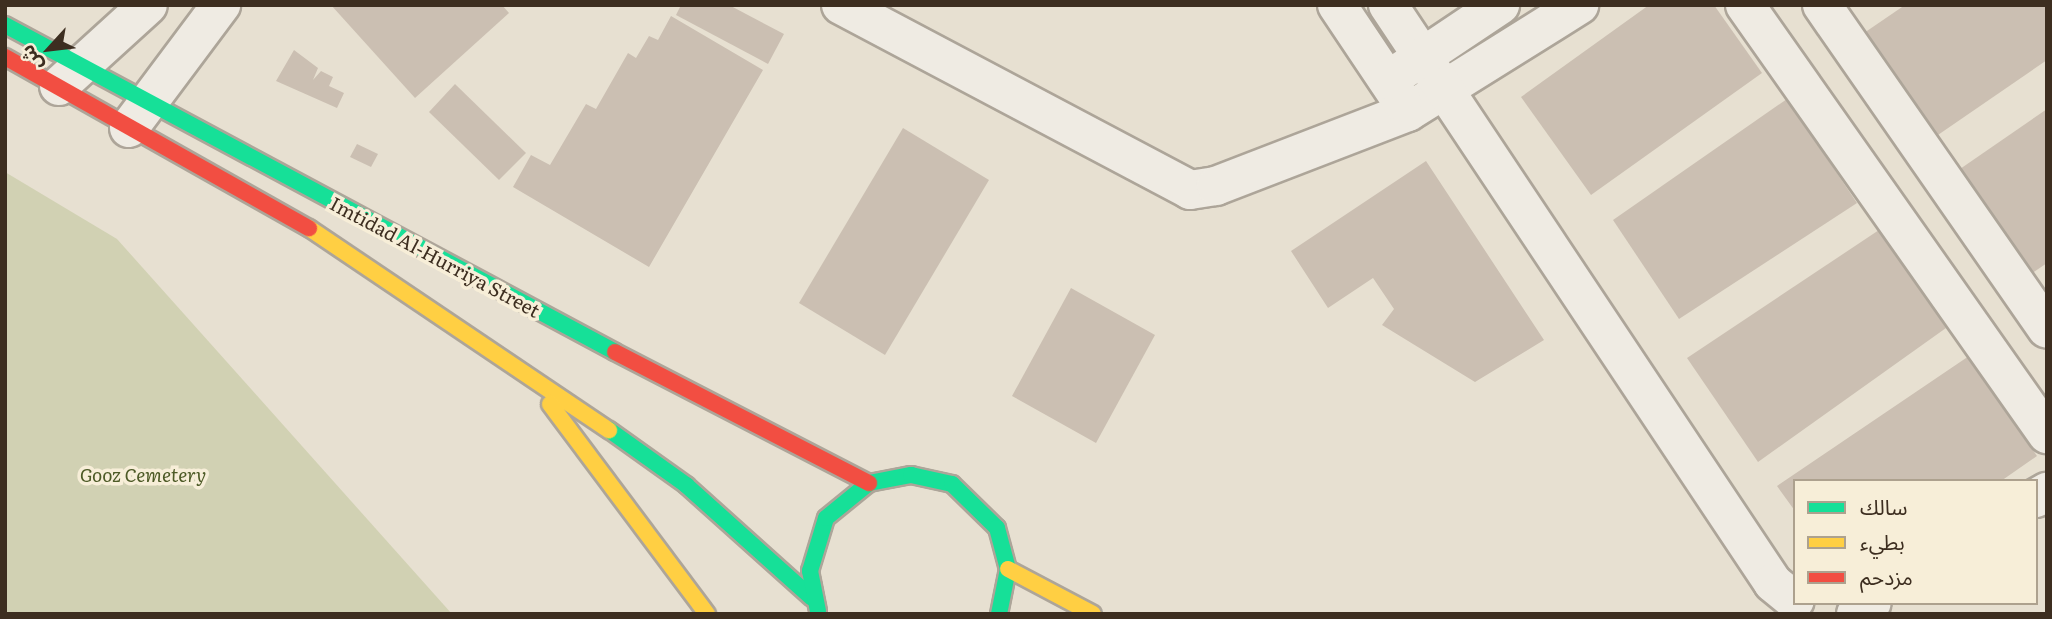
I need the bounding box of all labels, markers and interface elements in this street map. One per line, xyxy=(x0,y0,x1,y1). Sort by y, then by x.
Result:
north arrow xyxy=(14,14,84,84)
text: ش xyxy=(12,41,49,76)
street label: Imtidad Al-Hurriya Street xyxy=(326,192,544,322)
park label: Gooz Cemetery xyxy=(80,464,206,486)
legend xyxy=(1793,479,2038,605)
text: سالك xyxy=(1860,490,1907,521)
text: بطيء xyxy=(1860,525,1905,556)
text: مزدحم xyxy=(1860,560,1913,591)

